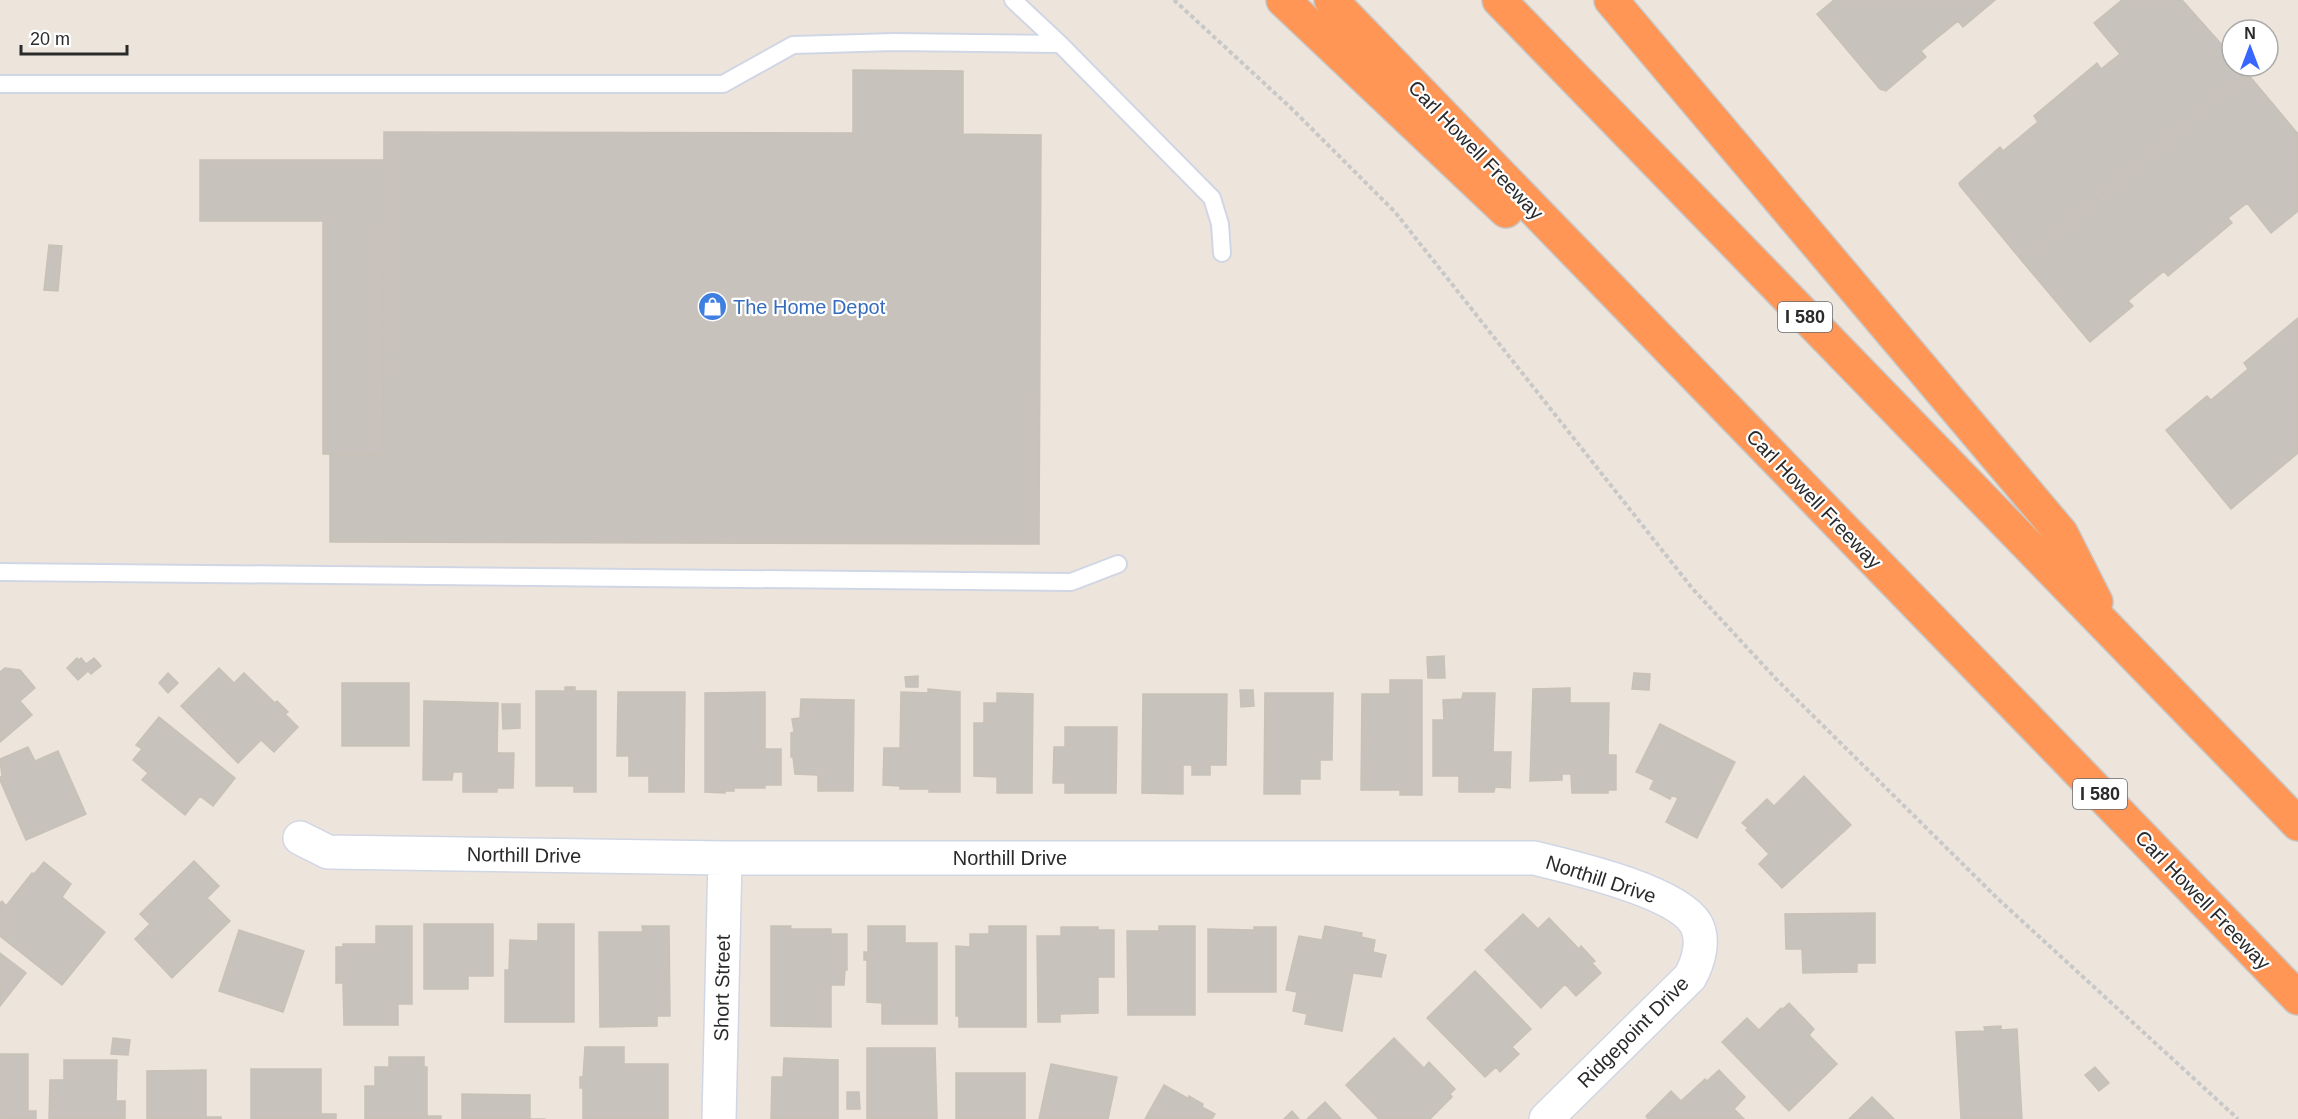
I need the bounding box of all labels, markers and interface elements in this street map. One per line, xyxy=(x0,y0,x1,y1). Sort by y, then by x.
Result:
scale bar xyxy=(21,18,128,56)
north arrow xyxy=(2220,18,2280,78)
text: N xyxy=(2244,25,2256,42)
text: 20 m xyxy=(30,29,70,49)
street label: Carl Howell Freeway xyxy=(1404,76,1548,224)
shop icon: The Home Depot xyxy=(696,291,728,323)
place label: The Home Depot xyxy=(733,296,886,318)
road number: I 580 xyxy=(1778,302,1832,332)
street label: Carl Howell Freeway xyxy=(1742,425,1886,573)
road number: I 580 xyxy=(2073,779,2127,809)
street label: Carl Howell Freeway xyxy=(2131,826,2275,974)
street label: Northill Drive xyxy=(467,843,581,867)
street label: Northill Drive xyxy=(953,847,1067,869)
street label: Northill Drive xyxy=(1543,851,1659,907)
street label: Short Street xyxy=(710,934,734,1042)
street label: Ridgepoint Drive xyxy=(1573,972,1693,1092)

